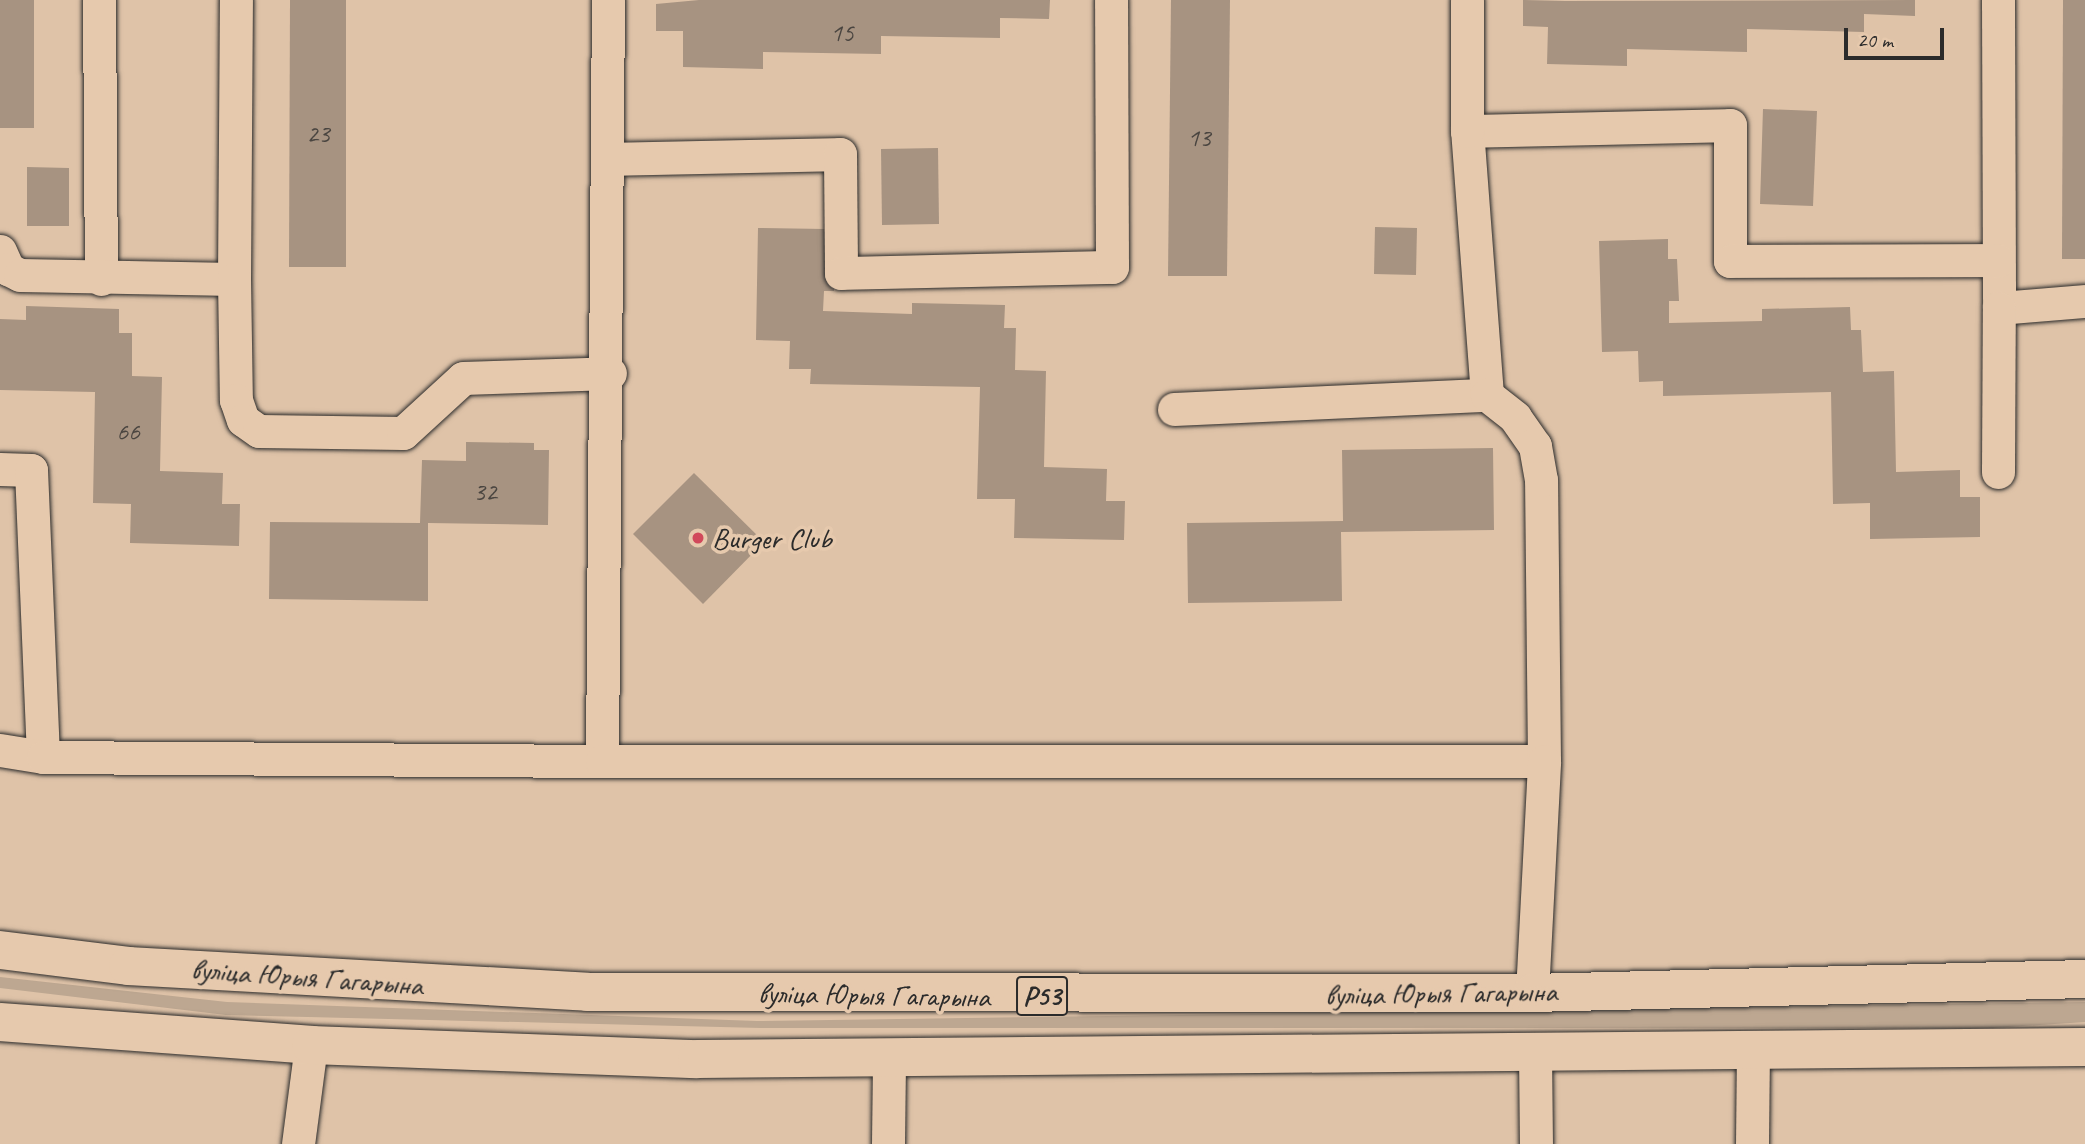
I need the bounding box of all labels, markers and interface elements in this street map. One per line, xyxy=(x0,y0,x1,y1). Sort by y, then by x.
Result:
scale bar xyxy=(1847,14,1947,58)
house number: 15 xyxy=(830,17,854,49)
text: 20 m xyxy=(1857,27,1893,53)
house number: 23 xyxy=(306,118,330,150)
house number: 13 xyxy=(1187,122,1211,154)
house number: 66 xyxy=(116,416,140,448)
house number: 32 xyxy=(473,476,497,508)
place label: Burger Club xyxy=(712,520,831,556)
marker: Burger Club xyxy=(690,530,706,546)
street label: вуліца Юрыя Гагарына xyxy=(193,951,421,1003)
road number: Р53 xyxy=(1016,972,1068,1020)
street label: вуліца Юрыя Гагарына xyxy=(1328,973,1554,1013)
street label: вуліца Юрыя Гагарына xyxy=(761,975,987,1015)

